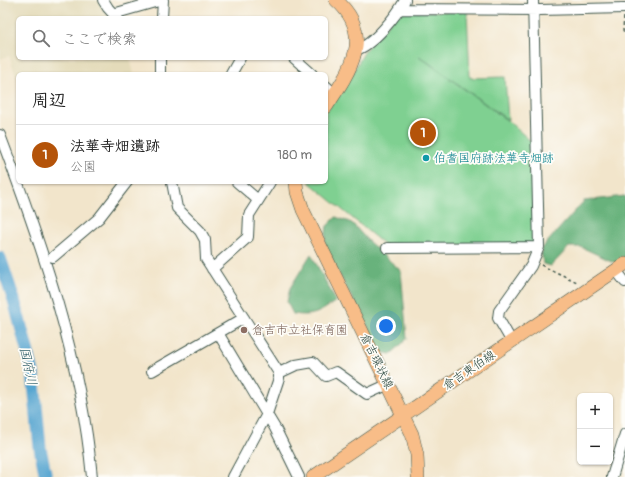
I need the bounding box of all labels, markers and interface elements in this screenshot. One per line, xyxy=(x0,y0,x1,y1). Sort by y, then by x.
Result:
search box xyxy=(16,16,328,60)
icon: search xyxy=(30,27,52,49)
text: ここで検索 xyxy=(62,30,137,49)
text: 周辺 xyxy=(32,90,66,111)
pin: 1 xyxy=(410,118,436,148)
text: 法華寺畑遺跡 xyxy=(70,137,160,156)
text: 1 xyxy=(42,147,48,163)
text: 180 m xyxy=(277,147,312,163)
place label: 伯耆国府跡法華寺畑跡 xyxy=(434,151,554,166)
marker: 伯耆国府跡法華寺畑跡 xyxy=(421,153,431,163)
text: 公園 xyxy=(70,159,96,175)
your location xyxy=(376,316,396,336)
place label: 倉吉市立社保育園 xyxy=(252,323,348,338)
marker: 倉吉市立社保育園 xyxy=(239,325,249,335)
street label: 倉吉環状線 xyxy=(357,331,396,391)
water label: 国府川 xyxy=(16,345,40,387)
street label: 倉吉東伯線 xyxy=(440,347,498,393)
map controls xyxy=(577,393,613,465)
button: + xyxy=(577,393,613,429)
button: − xyxy=(577,429,613,465)

